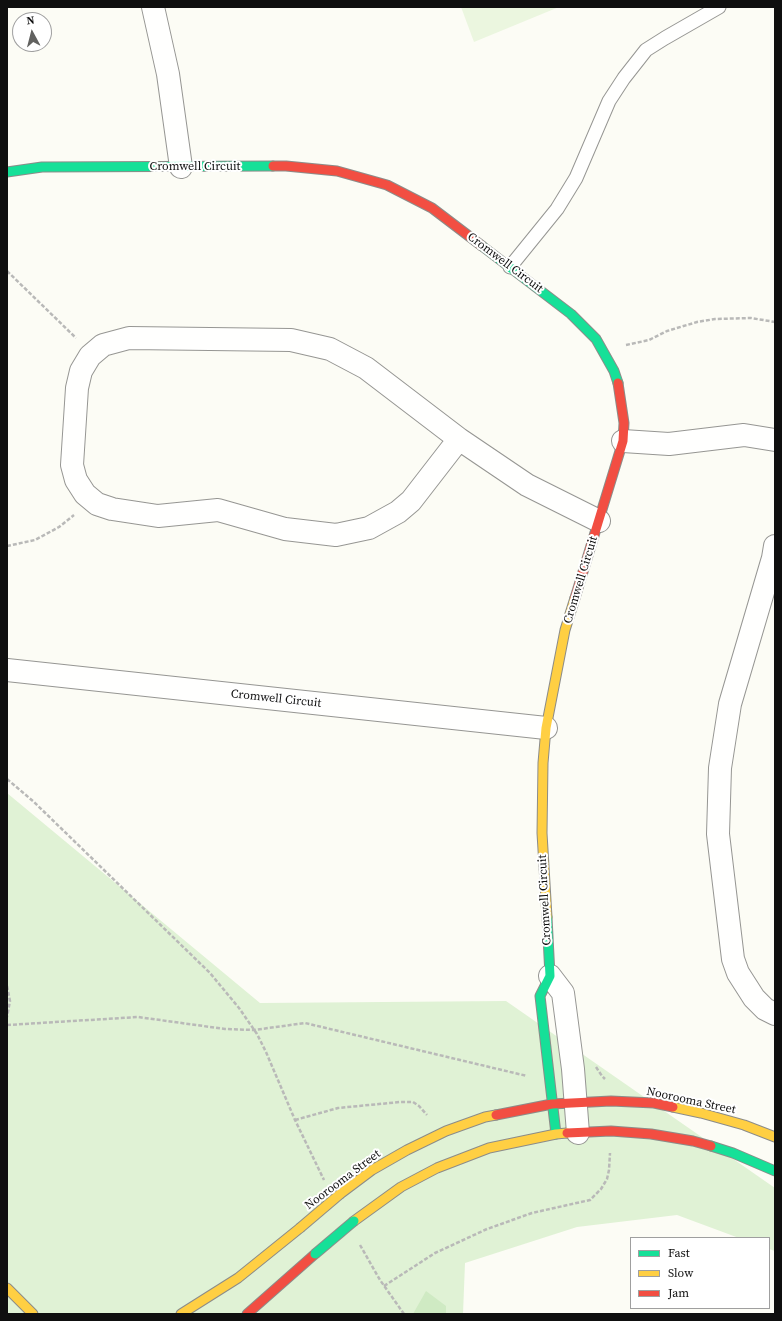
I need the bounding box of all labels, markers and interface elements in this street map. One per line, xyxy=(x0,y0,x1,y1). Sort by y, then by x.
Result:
north arrow xyxy=(12,12,52,52)
text: N xyxy=(26,13,35,29)
street label: Cromwell Circuit xyxy=(150,160,240,174)
street label: Cromwell Circuit xyxy=(464,230,546,296)
street label: Cromwell Circuit xyxy=(561,534,601,626)
street label: Cromwell Circuit xyxy=(230,687,322,711)
street label: Cromwell Circuit xyxy=(535,854,555,946)
street label: Noorooma Street xyxy=(645,1085,737,1117)
street label: Noorooma Street xyxy=(302,1147,384,1213)
legend xyxy=(630,1237,770,1309)
text: Fast xyxy=(668,1245,690,1261)
text: Slow xyxy=(668,1265,693,1281)
text: Jam xyxy=(668,1285,689,1301)

